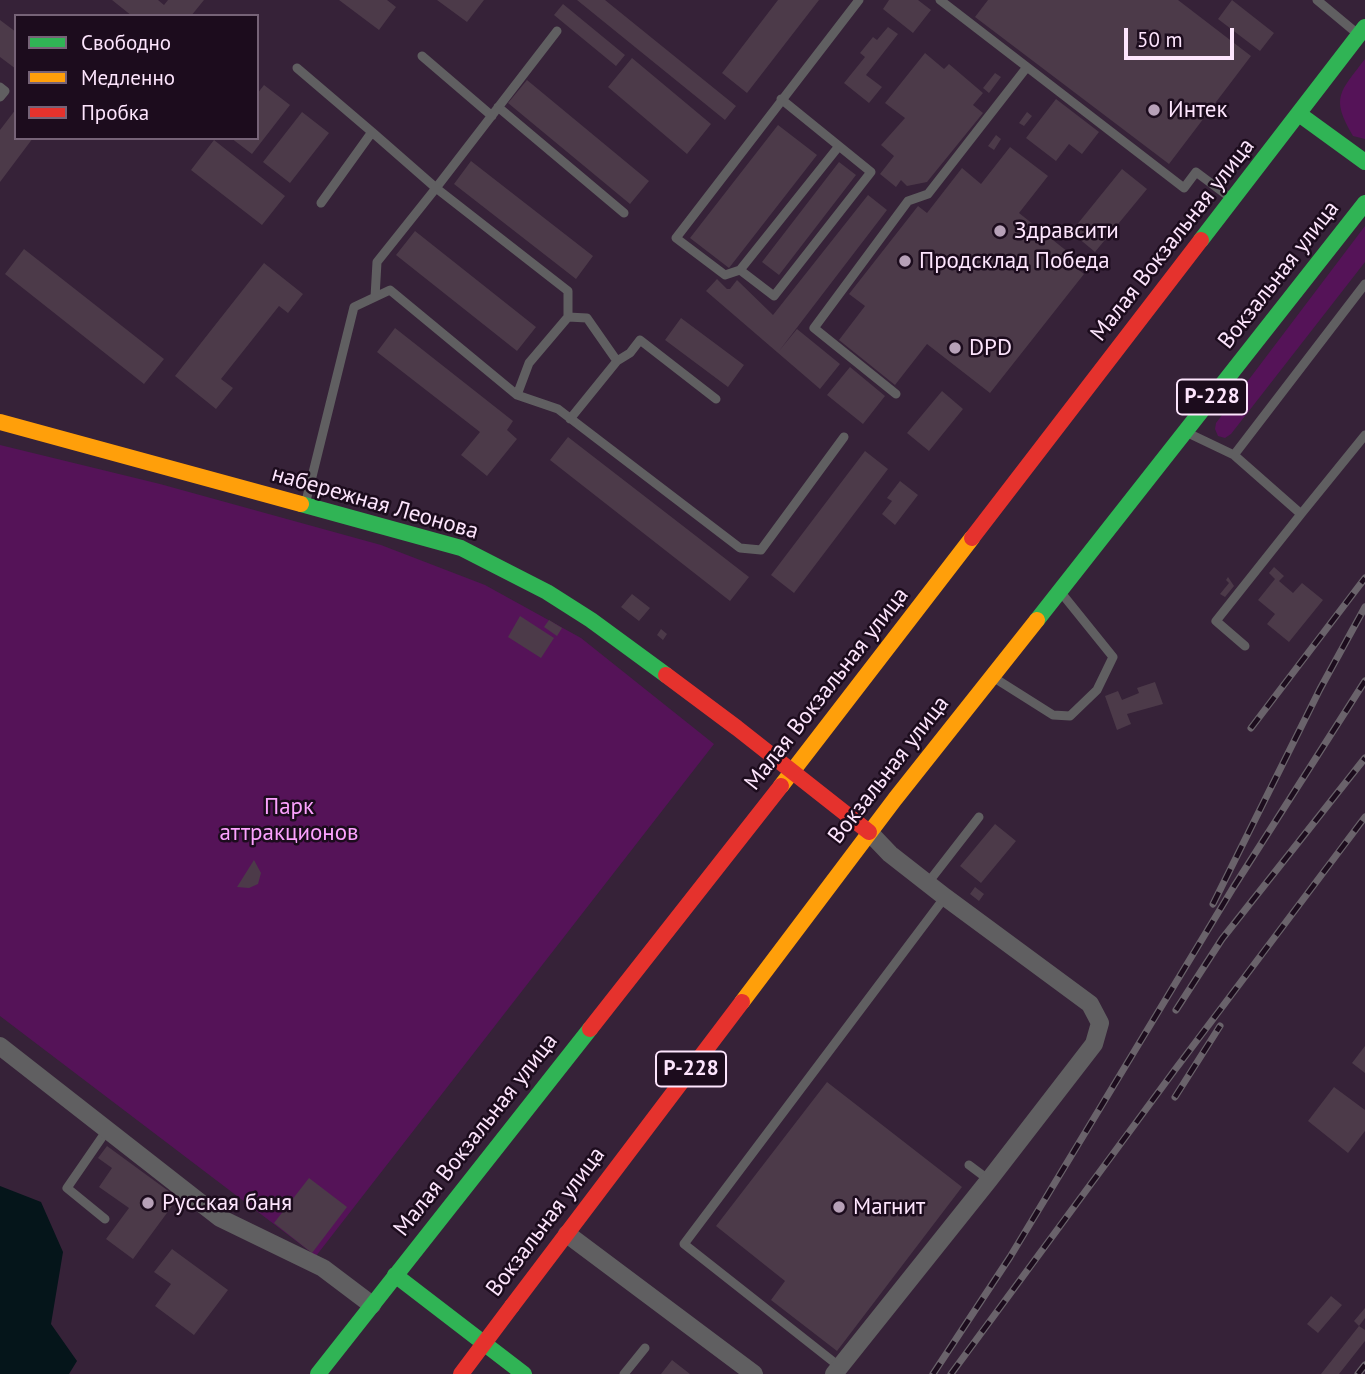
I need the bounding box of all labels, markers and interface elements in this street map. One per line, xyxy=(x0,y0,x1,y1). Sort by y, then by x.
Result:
legend xyxy=(14,14,259,140)
scale bar xyxy=(1127,14,1237,58)
text: 50 m xyxy=(1137,26,1183,53)
text: Свободно xyxy=(81,29,171,56)
text: Медленно xyxy=(81,64,175,91)
place label: Интек xyxy=(1168,96,1228,124)
text: Пробка xyxy=(81,99,149,126)
marker: Интек xyxy=(1146,102,1162,118)
street label: Малая Вокзальная улица xyxy=(1085,133,1261,347)
street label: Вокзальная улица xyxy=(1213,196,1345,354)
place label: Здравсити xyxy=(1014,217,1119,245)
marker: Здравсити xyxy=(992,223,1008,239)
place label: Продсклад Победа xyxy=(919,247,1110,275)
marker: Продсклад Победа xyxy=(897,253,913,269)
place label: DPD xyxy=(969,334,1012,362)
marker: DPD xyxy=(947,340,963,356)
road number: Р-228 xyxy=(1177,380,1247,414)
street label: набережная Леонова xyxy=(269,460,481,546)
street label: Малая Вокзальная улица xyxy=(739,582,915,796)
street label: Вокзальная улица xyxy=(823,691,955,849)
park label: Парк аттракционов xyxy=(219,793,359,847)
street label: Малая Вокзальная улица xyxy=(388,1028,564,1242)
road number: Р-228 xyxy=(656,1052,726,1086)
street label: Вокзальная улица xyxy=(481,1142,611,1302)
place label: Русская баня xyxy=(162,1189,292,1217)
place label: Магнит xyxy=(853,1193,925,1221)
marker: Русская баня xyxy=(140,1195,156,1211)
marker: Магнит xyxy=(831,1199,847,1215)

